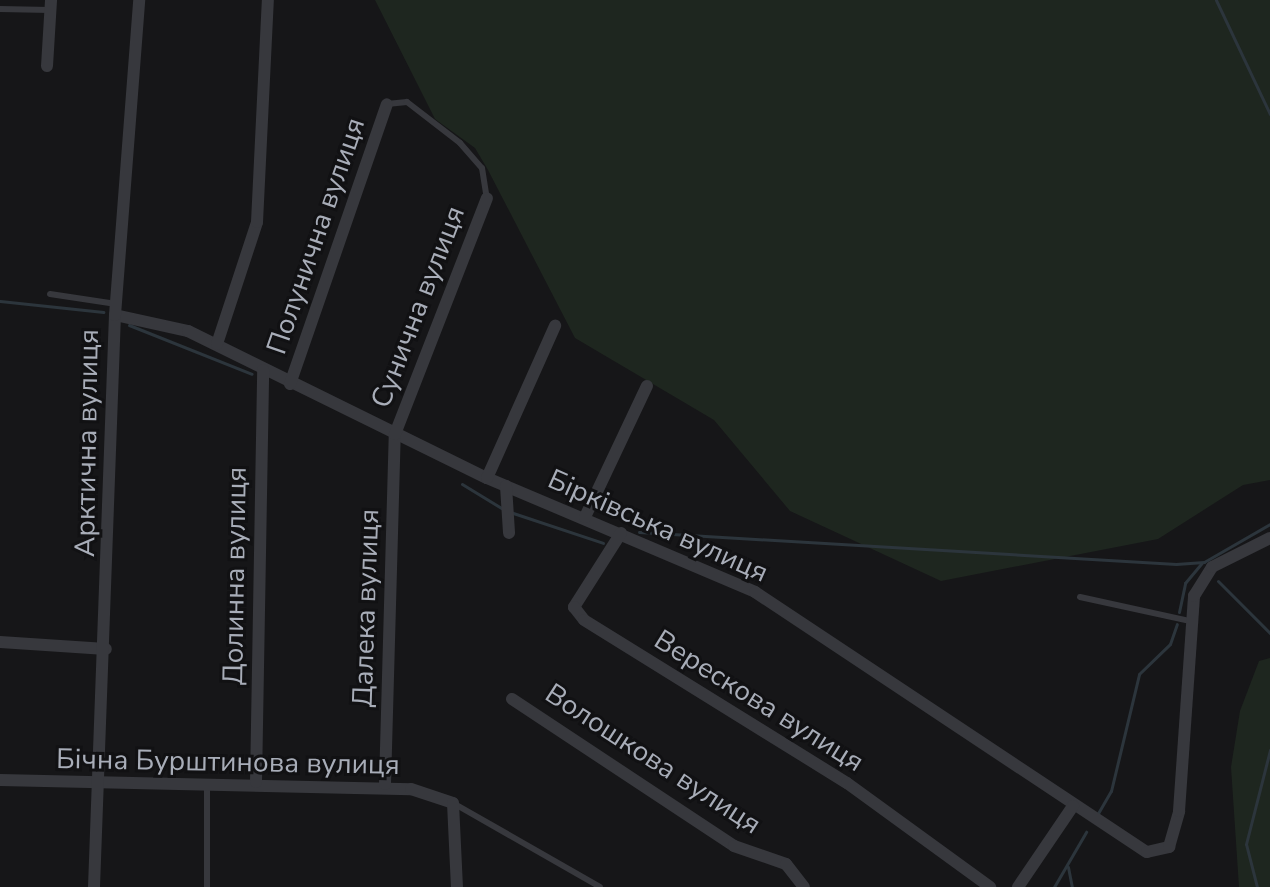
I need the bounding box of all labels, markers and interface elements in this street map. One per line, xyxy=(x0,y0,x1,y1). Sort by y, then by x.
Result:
street label: Полунична вулиця xyxy=(260,113,372,359)
street label: Сунична вулиця xyxy=(364,201,472,413)
street label: Арктична вулиця xyxy=(68,329,106,557)
street label: Бірківська вулиця xyxy=(543,462,773,590)
street label: Долинна вулиця xyxy=(216,467,254,685)
street label: Далека вулиця xyxy=(346,508,386,708)
street label: Верескова вулиця xyxy=(648,623,870,779)
street label: Волошкова вулиця xyxy=(539,677,767,841)
street label: Бічна Бурштинова вулиця xyxy=(56,742,400,782)

